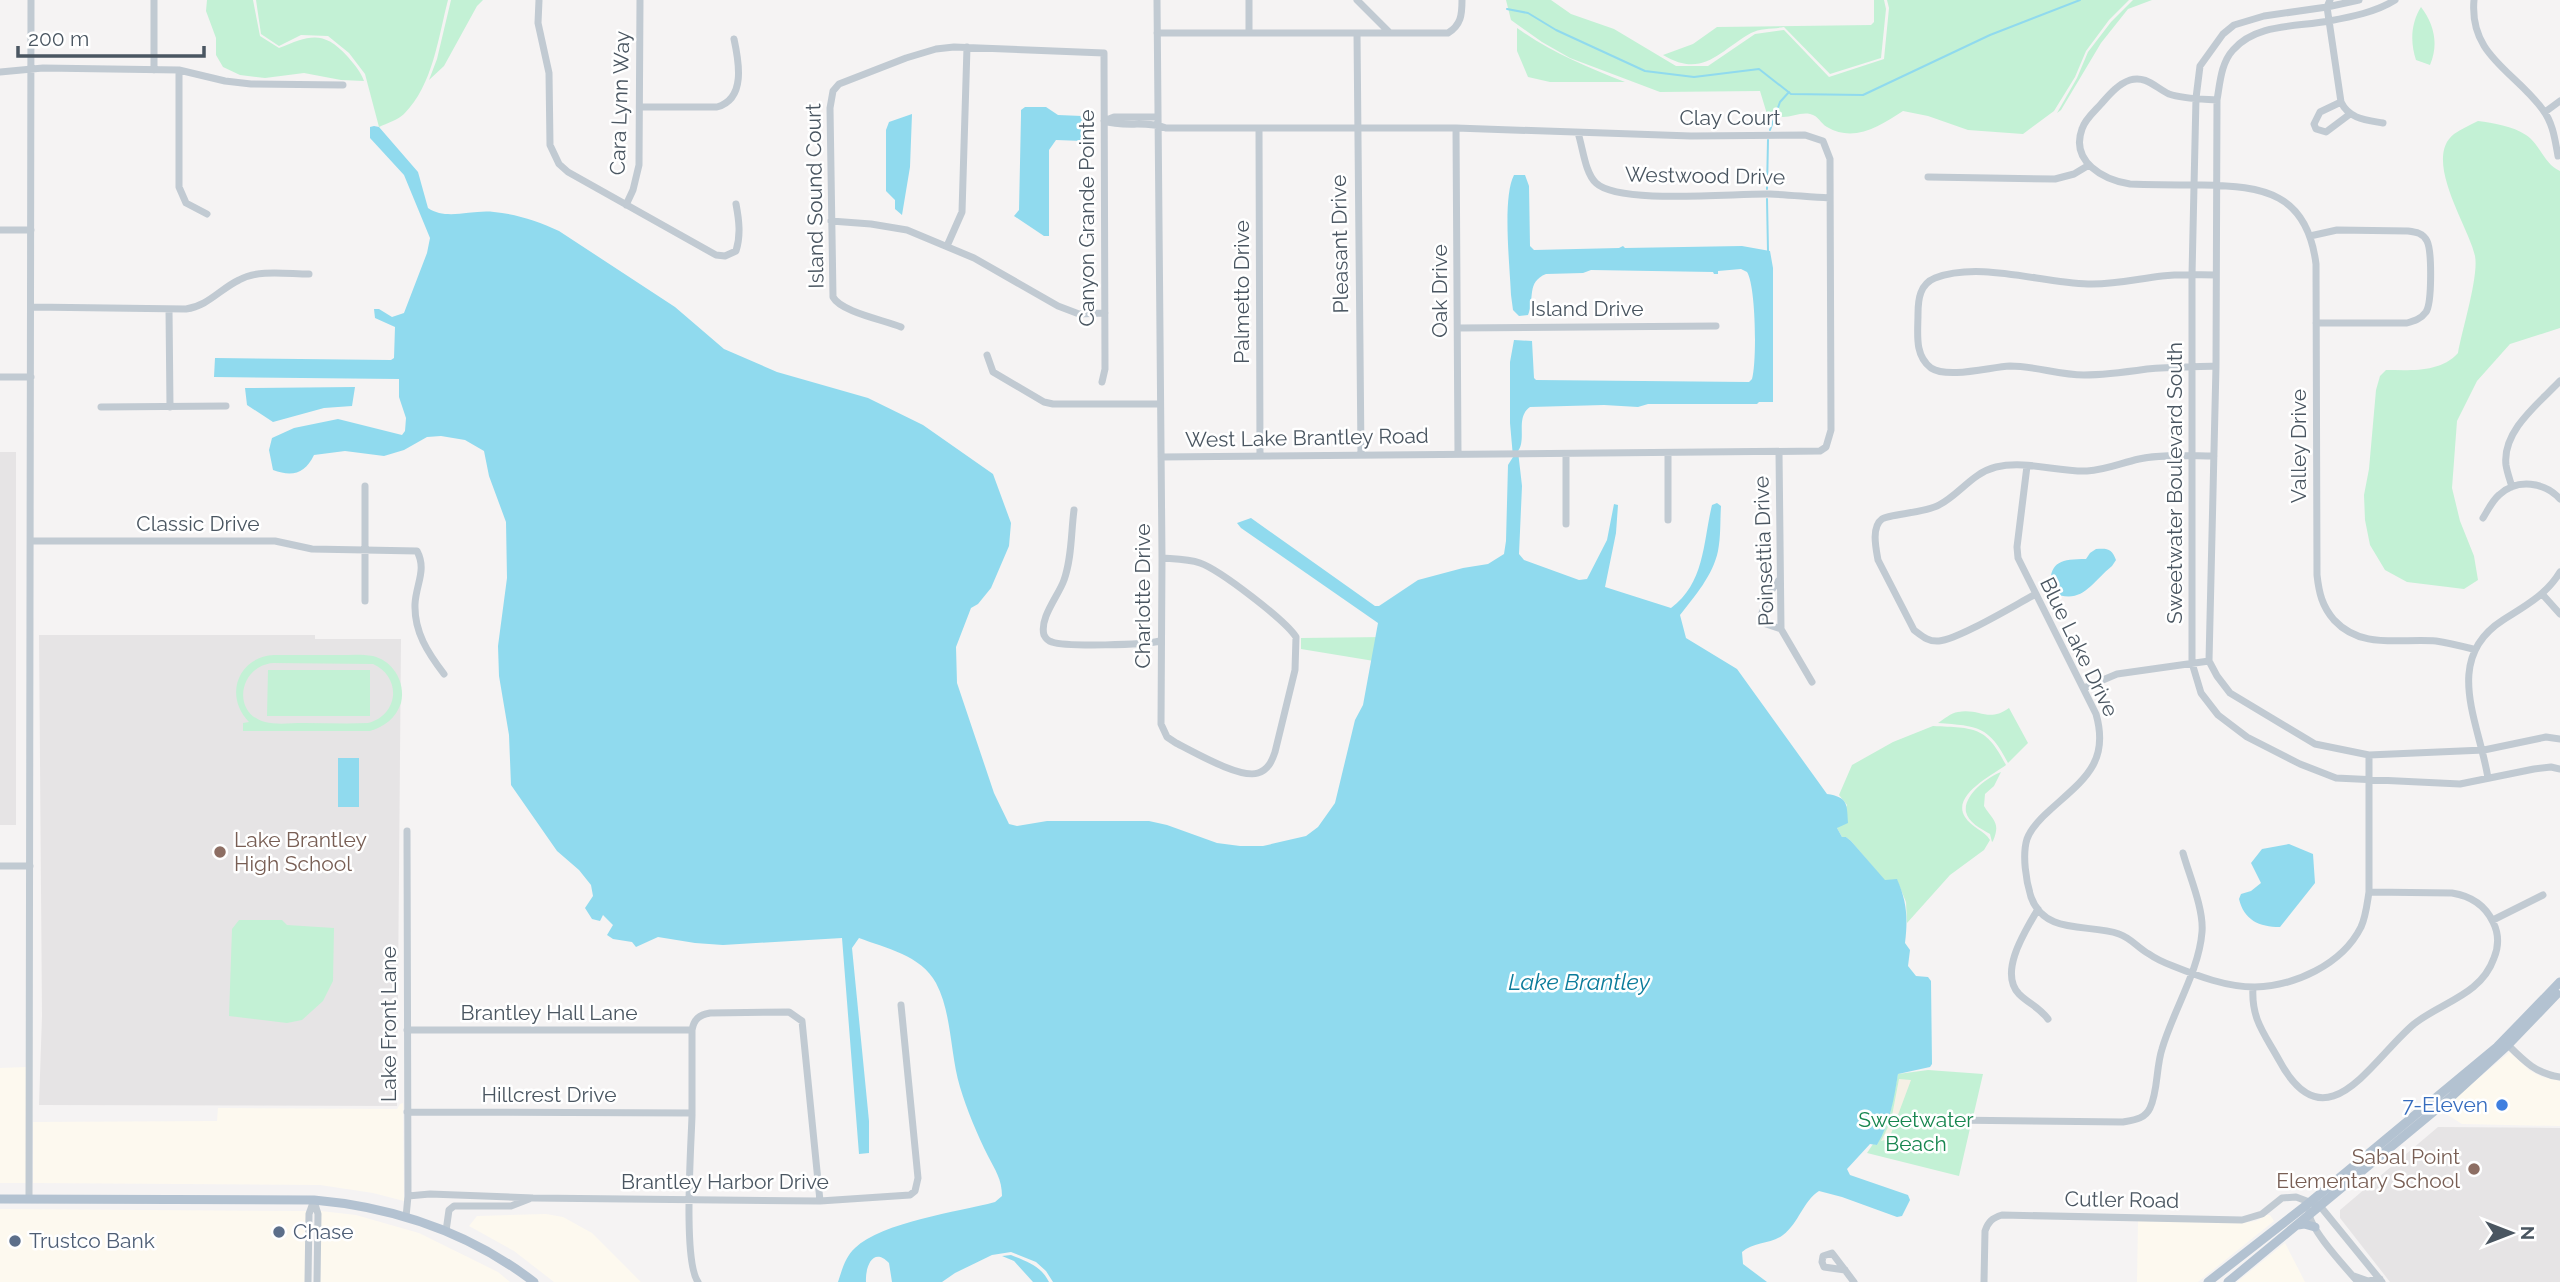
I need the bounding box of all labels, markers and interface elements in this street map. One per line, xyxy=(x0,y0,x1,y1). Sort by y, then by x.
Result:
scale bar xyxy=(18,14,203,58)
text: 200 m xyxy=(28,26,89,51)
street label: Cara Lynn Way xyxy=(604,30,635,176)
street label: Island Sound Court xyxy=(800,103,829,289)
street label: Clay Court xyxy=(1679,105,1781,130)
street label: Canyon Grande Pointe xyxy=(1074,110,1099,327)
street label: Westwood Drive xyxy=(1625,162,1785,189)
street label: Pleasant Drive xyxy=(1326,174,1353,314)
street label: Palmetto Drive xyxy=(1229,220,1254,364)
street label: Oak Drive xyxy=(1427,244,1452,338)
street label: Island Drive xyxy=(1530,296,1644,321)
street label: Sweetwater Boulevard South xyxy=(2162,342,2187,624)
street label: Valley Drive xyxy=(2286,389,2311,503)
street label: West Lake Brantley Road xyxy=(1185,423,1429,452)
street label: Poinsettia Drive xyxy=(1748,476,1779,626)
street label: Classic Drive xyxy=(136,511,260,536)
street label: Charlotte Drive xyxy=(1130,523,1155,669)
street label: Blue Lake Drive xyxy=(2035,573,2124,721)
place label: Lake Brantley High School xyxy=(234,827,367,876)
marker: Lake Brantley High School xyxy=(212,844,228,860)
street label: Lake Front Lane xyxy=(376,946,401,1102)
water label: Lake Brantley xyxy=(1508,968,1651,995)
street label: Brantley Hall Lane xyxy=(460,1000,638,1025)
street label: Hillcrest Drive xyxy=(481,1082,617,1107)
place label: 7-Eleven xyxy=(2403,1092,2488,1117)
marker: 7-Eleven xyxy=(2494,1097,2510,1113)
park label: Sweetwater Beach xyxy=(1858,1107,1974,1156)
place label: Sabal Point Elementary School xyxy=(2276,1144,2460,1193)
marker: Sabal Point Elementary School xyxy=(2466,1161,2482,1177)
street label: Brantley Harbor Drive xyxy=(621,1169,829,1194)
street label: Cutler Road xyxy=(2065,1186,2179,1213)
north arrow xyxy=(2476,1198,2546,1268)
place label: Chase xyxy=(293,1219,354,1244)
marker: Chase xyxy=(271,1224,287,1240)
text: N xyxy=(2517,1226,2539,1240)
place label: Trustco Bank xyxy=(29,1228,155,1253)
marker: Trustco Bank xyxy=(7,1233,23,1249)

